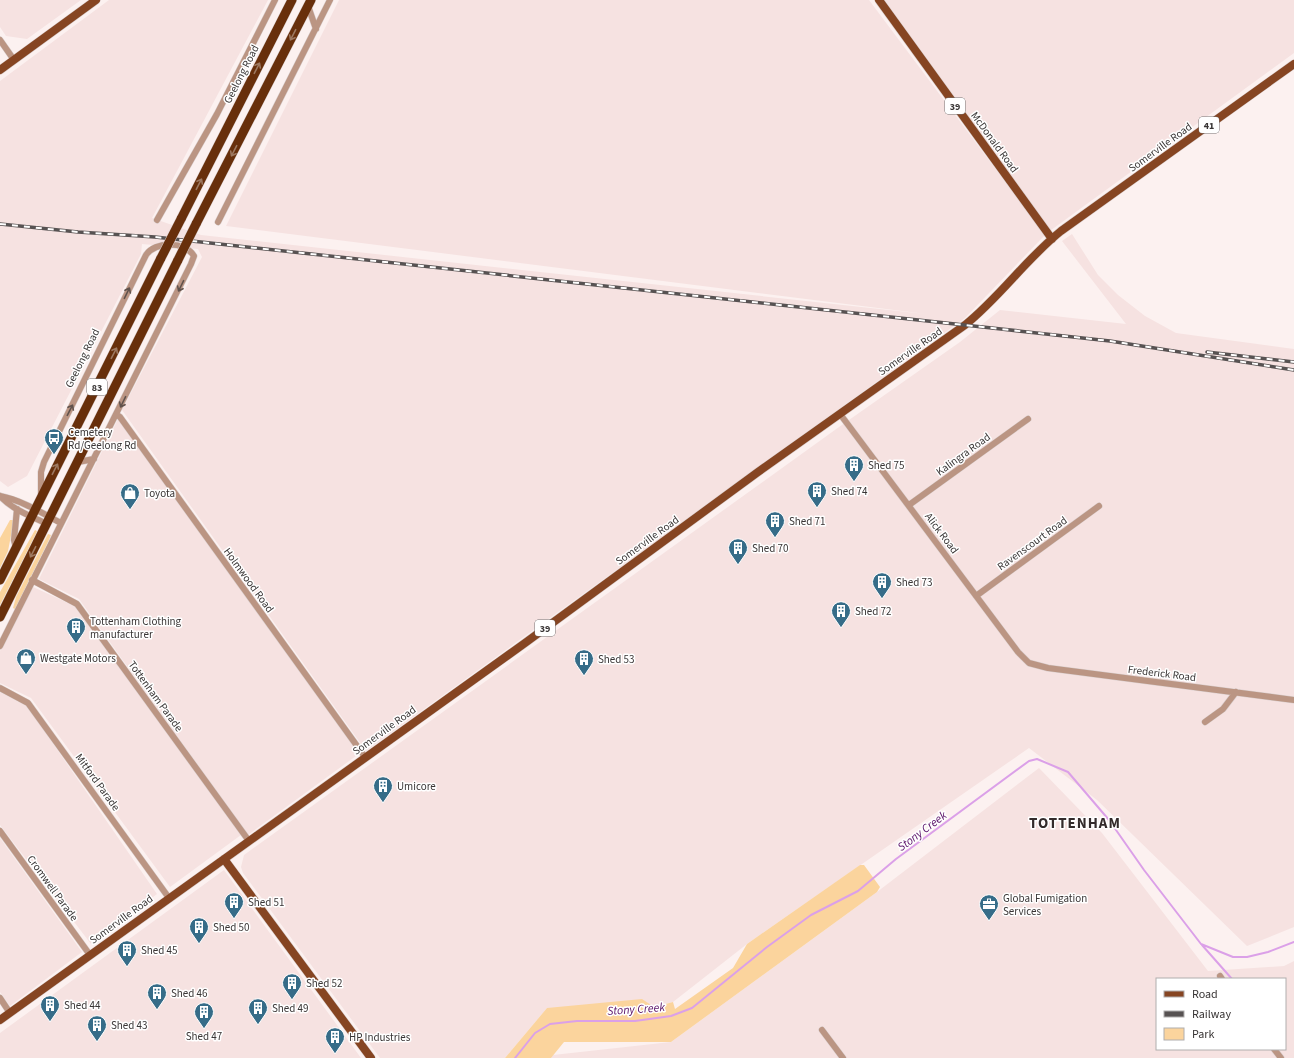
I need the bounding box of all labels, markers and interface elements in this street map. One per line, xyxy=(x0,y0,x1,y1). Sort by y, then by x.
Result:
one-way arrow xyxy=(289,29,296,41)
street label: Geelong Road xyxy=(220,42,263,106)
one-way arrow xyxy=(254,62,261,74)
road number: 39 xyxy=(945,98,965,114)
street label: McDonald Road xyxy=(967,109,1022,176)
road number: 41 xyxy=(1199,117,1219,133)
street label: Somerville Road xyxy=(1125,119,1195,176)
one-way arrow xyxy=(230,144,237,156)
one-way arrow xyxy=(196,179,203,191)
one-way arrow xyxy=(176,279,184,291)
one-way arrow xyxy=(124,287,131,299)
street label: Somerville Road xyxy=(875,324,945,379)
street label: Geelong Road xyxy=(62,326,103,390)
one-way arrow xyxy=(111,347,118,359)
road number: 83 xyxy=(87,379,107,395)
one-way arrow xyxy=(119,396,126,408)
one-way arrow xyxy=(67,404,74,416)
place label: Cemetery Rd/Geelong Rd xyxy=(68,425,136,453)
bus stop icon: Cemetery Rd/Geelong Rd xyxy=(43,427,65,455)
street label: Kalingra Road xyxy=(933,430,994,479)
building icon: Shed 75 xyxy=(843,454,865,482)
place label: Shed 75 xyxy=(868,458,905,473)
one-way arrow xyxy=(52,463,60,475)
building icon: Shed 74 xyxy=(806,480,828,508)
shop icon: Toyota xyxy=(119,482,141,510)
place label: Shed 74 xyxy=(831,484,868,499)
place label: Toyota xyxy=(144,486,175,501)
building icon: Shed 71 xyxy=(764,510,786,538)
street label: Alick Road xyxy=(921,510,962,557)
street label: Somerville Road xyxy=(612,512,682,569)
street label: Ravenscourt Road xyxy=(994,513,1070,574)
place label: Shed 71 xyxy=(789,514,826,529)
building icon: Shed 70 xyxy=(727,537,749,565)
place label: Shed 70 xyxy=(752,541,789,556)
street label: Holmwood Road xyxy=(220,545,277,616)
one-way arrow xyxy=(29,546,36,558)
building icon: Shed 73 xyxy=(871,571,893,599)
place label: Shed 73 xyxy=(896,575,933,590)
building icon: Shed 72 xyxy=(830,600,852,628)
place label: Shed 72 xyxy=(855,604,892,619)
place label: Tottenham Clothing manufacturer xyxy=(90,614,182,642)
building icon: Tottenham Clothing manufacturer xyxy=(65,616,87,644)
road number: 39 xyxy=(535,620,555,636)
shop icon: Westgate Motors xyxy=(15,647,37,675)
building icon: Shed 53 xyxy=(573,648,595,676)
place label: Westgate Motors xyxy=(40,651,116,666)
place label: Shed 53 xyxy=(598,652,635,667)
street label: Tottenham Parade xyxy=(125,658,187,735)
street label: Frederick Road xyxy=(1127,662,1197,685)
street label: Somerville Road xyxy=(349,702,419,759)
street label: Mitford Parade xyxy=(72,751,124,814)
building icon: Umicore xyxy=(372,775,394,803)
place label: Umicore xyxy=(397,779,436,794)
water label: Stony Creek xyxy=(894,807,951,856)
district label: TOTTENHAM xyxy=(1029,813,1121,834)
street label: Cromwell Parade xyxy=(24,852,82,925)
street label: Somerville Road xyxy=(86,891,156,948)
building icon: Shed 51 xyxy=(223,891,245,919)
place label: Global Fumigation Services xyxy=(1003,891,1087,919)
office icon: Global Fumigation Services xyxy=(978,893,1000,921)
place label: Shed 51 xyxy=(248,895,285,910)
building icon: Shed 50 xyxy=(188,916,210,944)
place label: Shed 50 xyxy=(213,920,250,935)
building icon: Shed 45 xyxy=(116,939,138,967)
place label: Shed 45 xyxy=(141,943,178,958)
building icon: Shed 52 xyxy=(281,972,303,1000)
place label: Shed 52 xyxy=(306,976,343,991)
legend xyxy=(1156,978,1286,1050)
building icon: Shed 46 xyxy=(146,982,168,1010)
place label: Shed 46 xyxy=(171,986,208,1001)
text: Road xyxy=(1192,986,1218,1003)
building icon: Shed 44 xyxy=(39,994,61,1022)
building icon: Shed 49 xyxy=(247,997,269,1025)
place label: Shed 44 xyxy=(64,998,101,1013)
water label: Stony Creek xyxy=(607,999,666,1020)
building icon: Shed 47 xyxy=(193,1001,215,1029)
place label: Shed 49 xyxy=(272,1001,309,1016)
text: Railway xyxy=(1192,1006,1231,1023)
building icon: Shed 43 xyxy=(86,1014,108,1042)
place label: Shed 43 xyxy=(111,1018,148,1033)
building icon: HP Industries xyxy=(324,1026,346,1054)
text: Park xyxy=(1192,1026,1214,1043)
place label: Shed 47 xyxy=(186,1029,222,1044)
place label: HP Industries xyxy=(349,1030,411,1045)

